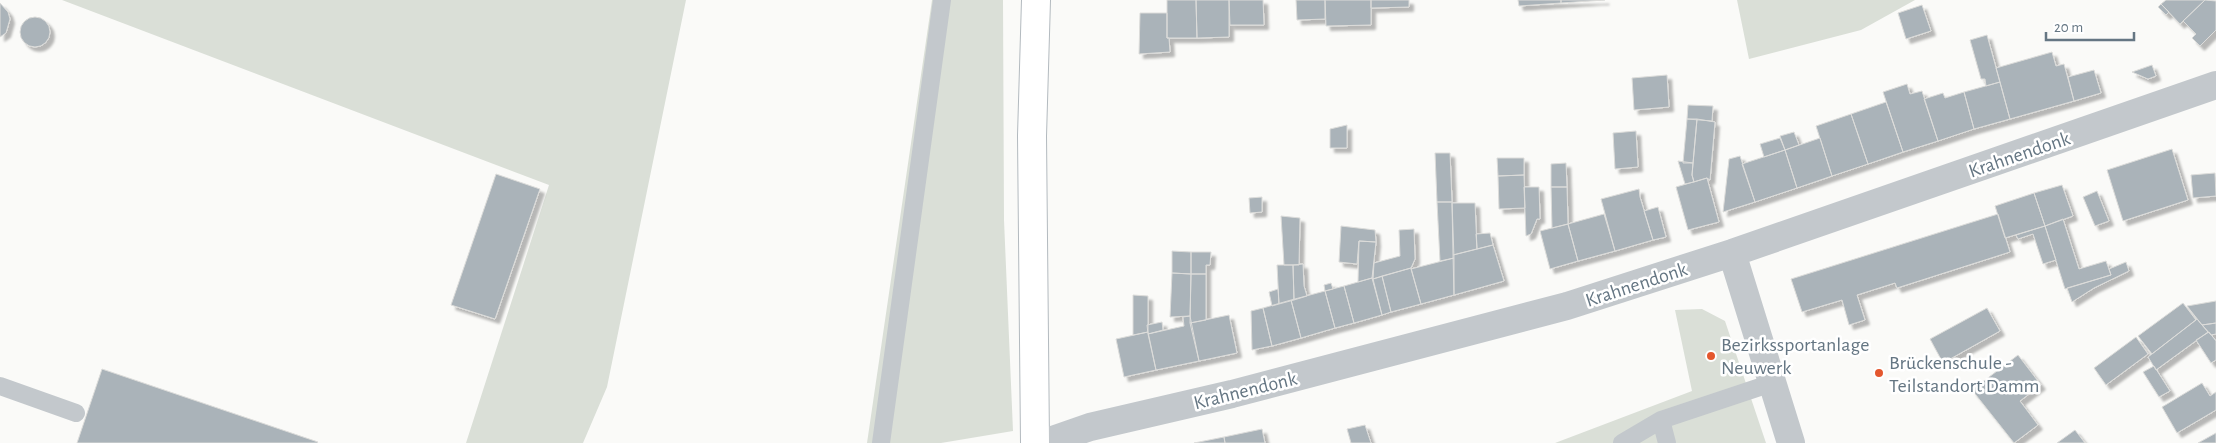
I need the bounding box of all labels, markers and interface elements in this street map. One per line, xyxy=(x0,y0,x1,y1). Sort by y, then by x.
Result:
scale bar xyxy=(2046,10,2134,42)
text: 20 m xyxy=(2054,20,2083,35)
street label: Krahnendonk xyxy=(1966,128,2073,182)
street label: Krahnendonk xyxy=(1583,259,1690,311)
place label: Bezirkssportanlage Neuwerk xyxy=(1721,335,1869,378)
marker: Bezirkssportanlage Neuwerk xyxy=(1705,350,1717,362)
place label: Brückenschule - Teilstandort Damm xyxy=(1889,353,2040,396)
marker: Brückenschule - Teilstandort Damm xyxy=(1873,367,1885,379)
street label: Krahnendonk xyxy=(1192,368,1299,413)

